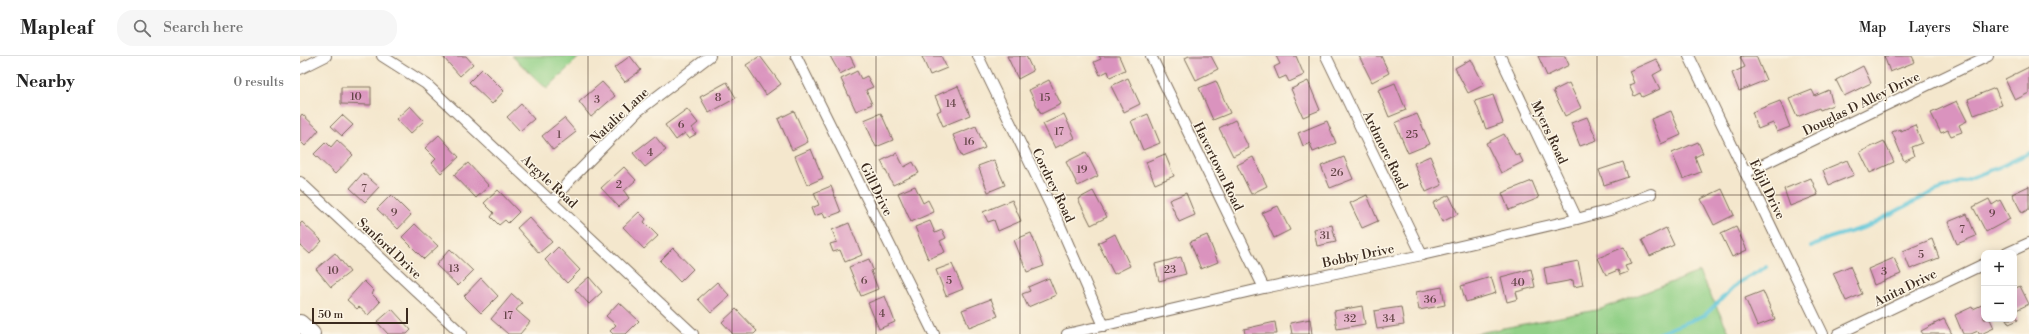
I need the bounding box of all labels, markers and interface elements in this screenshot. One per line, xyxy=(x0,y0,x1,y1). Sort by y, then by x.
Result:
search box xyxy=(117,10,397,46)
text: Mapleaf xyxy=(20,16,93,40)
icon: search xyxy=(131,17,153,39)
text: Search here xyxy=(163,18,243,37)
text: Map xyxy=(1859,19,1886,37)
text: Layers xyxy=(1908,19,1951,37)
text: Share xyxy=(1973,19,2009,37)
street label: Douglas D Alley Drive xyxy=(1800,68,1923,139)
text: Nearby xyxy=(16,71,75,93)
text: 0 results xyxy=(233,74,284,90)
street label: Natalie Lane xyxy=(587,84,653,147)
house number: 10 xyxy=(350,90,362,104)
house number: 8 xyxy=(715,91,722,105)
house number: 15 xyxy=(1040,91,1050,105)
house number: 3 xyxy=(594,93,600,107)
house number: 14 xyxy=(946,97,957,111)
street label: Myers Road xyxy=(1527,98,1571,167)
street label: Ardmore Road xyxy=(1359,108,1411,193)
house number: 6 xyxy=(678,118,685,132)
street label: Havertown Road xyxy=(1190,119,1247,214)
house number: 17 xyxy=(1054,125,1064,139)
house number: 1 xyxy=(557,128,562,142)
house number: 25 xyxy=(1406,128,1418,142)
house number: 16 xyxy=(963,135,975,149)
house number: 4 xyxy=(647,146,654,160)
street label: Cordrey Road xyxy=(1028,146,1078,226)
street label: Argyle Road xyxy=(517,151,581,212)
street label: Edjil Drive xyxy=(1746,157,1789,222)
street label: Gill Drive xyxy=(856,160,896,219)
house number: 19 xyxy=(1076,163,1088,177)
house number: 26 xyxy=(1331,166,1344,180)
house number: 2 xyxy=(616,178,622,192)
house number: 7 xyxy=(361,182,367,196)
house number: 9 xyxy=(391,206,398,220)
house number: 9 xyxy=(1989,207,1996,221)
street label: Sanford Drive xyxy=(354,215,425,283)
house number: 7 xyxy=(1959,223,1965,237)
house number: 31 xyxy=(1320,229,1331,243)
street label: Bobby Drive xyxy=(1320,240,1396,272)
house number: 5 xyxy=(1918,248,1924,262)
map controls xyxy=(1981,250,2017,322)
button: + xyxy=(1981,250,2017,286)
house number: 13 xyxy=(449,262,459,276)
house number: 23 xyxy=(1164,263,1176,277)
house number: 10 xyxy=(327,264,339,278)
house number: 3 xyxy=(1881,265,1887,279)
street label: Anita Drive xyxy=(1870,266,1940,310)
house number: 6 xyxy=(861,274,868,288)
house number: 5 xyxy=(946,274,952,288)
house number: 40 xyxy=(1511,276,1525,290)
button: − xyxy=(1981,286,2017,322)
house number: 36 xyxy=(1424,293,1437,307)
scale bar xyxy=(312,306,408,325)
house number: 4 xyxy=(879,307,886,321)
text: 50 m xyxy=(318,308,343,322)
house number: 17 xyxy=(503,309,513,323)
house number: 32 xyxy=(1344,312,1356,326)
house number: 34 xyxy=(1383,312,1396,326)

